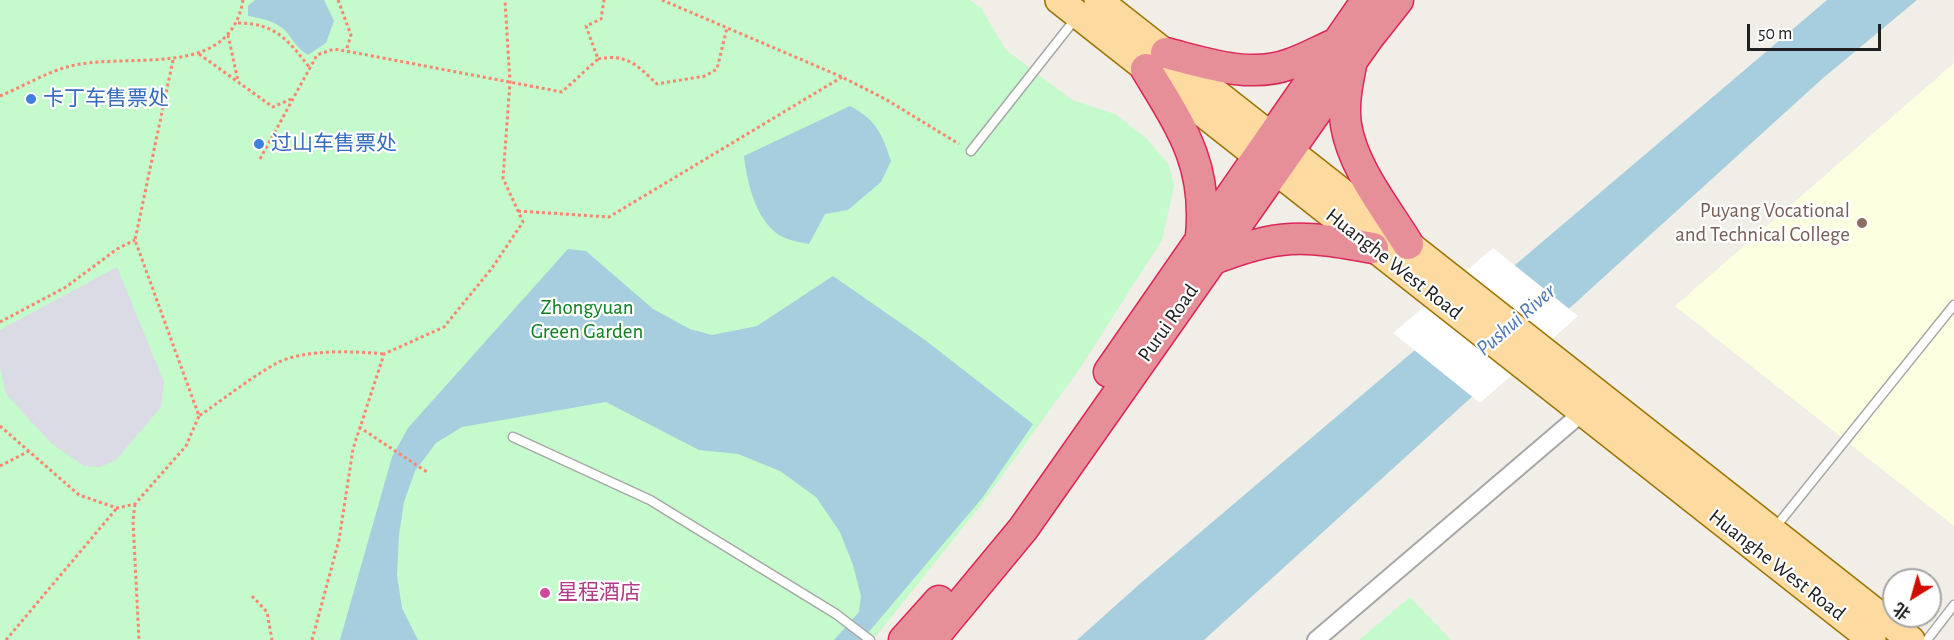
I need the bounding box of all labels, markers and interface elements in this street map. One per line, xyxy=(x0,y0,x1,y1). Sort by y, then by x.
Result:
scale bar xyxy=(1750,12,1884,50)
text: 50 m xyxy=(1758,25,1792,43)
place label: 卡丁车售票处 xyxy=(43,86,169,112)
marker: 卡丁车售票处 xyxy=(24,92,38,106)
place label: 过山车售票处 xyxy=(271,131,397,157)
marker: 过山车售票处 xyxy=(252,137,266,151)
place label: Puyang Vocational and Technical College xyxy=(1675,198,1850,248)
street label: Huanghe West Road xyxy=(1321,203,1467,325)
marker: Puyang Vocational and Technical College xyxy=(1855,216,1869,230)
water label: Pushui River xyxy=(1471,278,1561,362)
street label: Purui Road xyxy=(1132,279,1204,367)
park label: Zhongyuan Green Garden xyxy=(531,295,643,345)
street label: Huanghe West Road xyxy=(1704,504,1850,626)
north arrow xyxy=(1882,568,1942,628)
place label: 星程酒店 xyxy=(557,580,641,606)
marker: 星程酒店 xyxy=(538,586,552,600)
text: 北 xyxy=(1891,600,1914,622)

